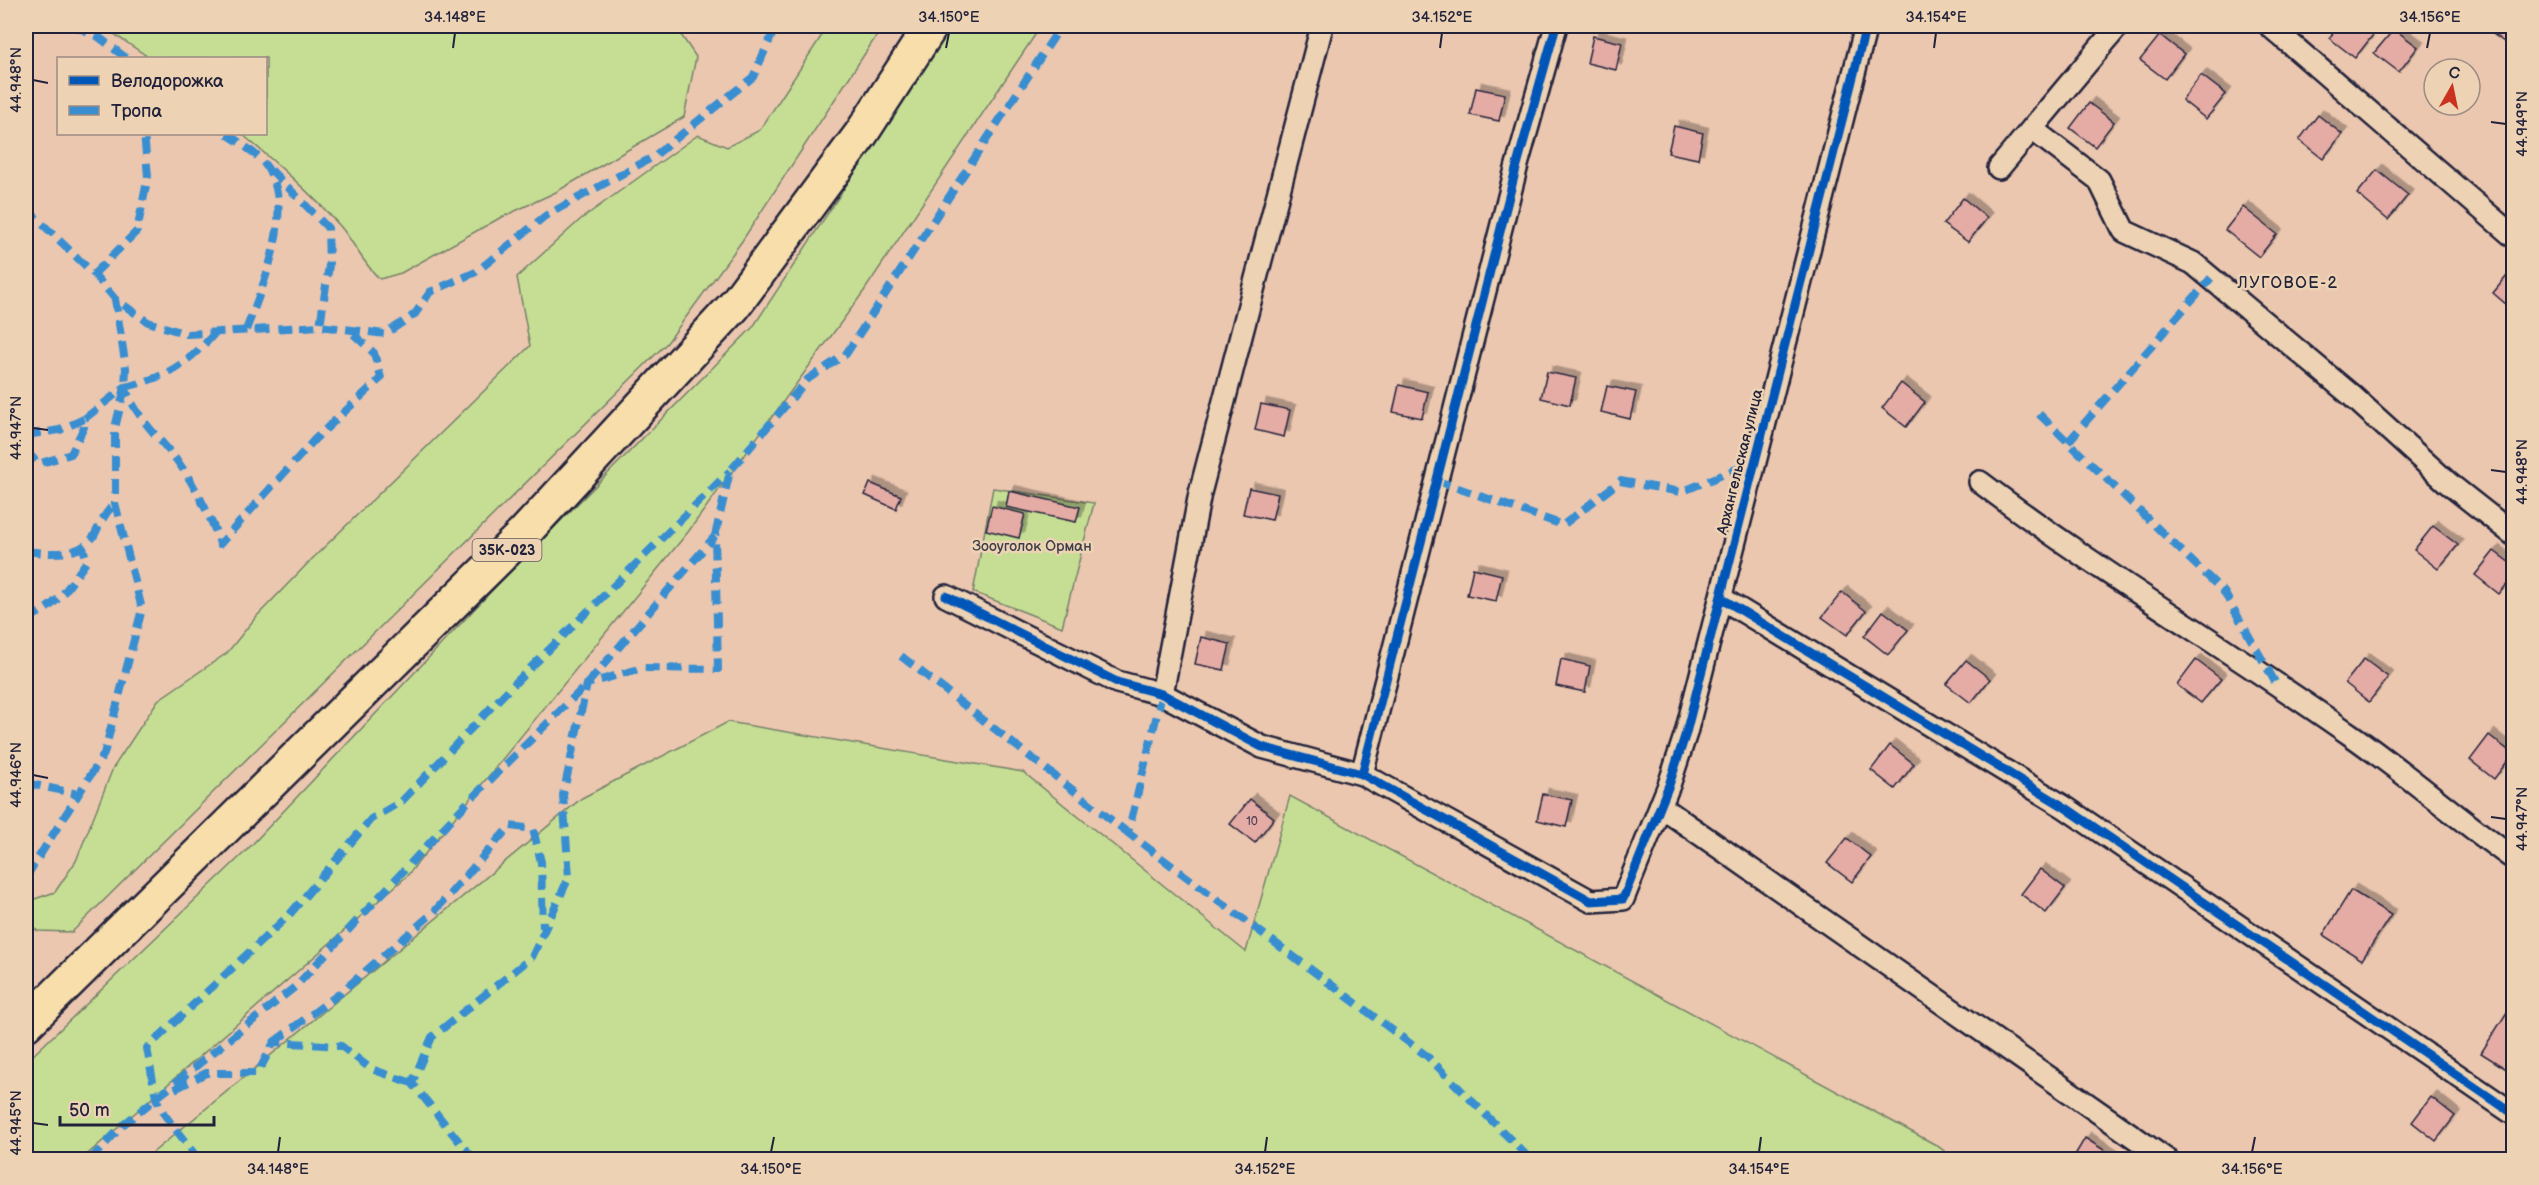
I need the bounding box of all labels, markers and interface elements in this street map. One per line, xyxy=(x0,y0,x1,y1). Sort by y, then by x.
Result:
text: 34.148°E xyxy=(424,8,486,27)
text: 34.150°E xyxy=(918,8,980,27)
text: 34.152°E xyxy=(1412,8,1473,27)
text: 34.154°E xyxy=(1905,8,1967,27)
text: 34.156°E xyxy=(2399,8,2461,27)
text: 44.948°N xyxy=(7,47,26,113)
legend xyxy=(57,57,267,135)
north arrow xyxy=(2422,57,2482,117)
text: С xyxy=(2447,63,2461,84)
text: Велодорожка xyxy=(111,71,224,92)
text: 44.949°N xyxy=(2513,91,2532,157)
text: Тропа xyxy=(111,101,162,122)
district label: ЛУГОВОЕ-2 xyxy=(2237,274,2338,293)
street label: Архангельская улица xyxy=(1712,387,1767,538)
text: 44.947°N xyxy=(7,396,26,460)
text: 44.948°N xyxy=(2513,439,2532,505)
park label: Зооуголок Орман xyxy=(972,537,1092,556)
road number: 35К-023 xyxy=(472,539,542,561)
text: 44.946°N xyxy=(7,742,26,808)
text: 44.947°N xyxy=(2513,787,2532,851)
house number: 10 xyxy=(1246,814,1258,829)
scale bar xyxy=(60,1089,214,1127)
text: 44.945°N xyxy=(7,1090,26,1156)
text: 50 m xyxy=(69,1100,110,1121)
text: 34.148°E xyxy=(247,1160,309,1179)
text: 34.150°E xyxy=(740,1160,802,1179)
text: 34.152°E xyxy=(1235,1160,1296,1179)
text: 34.154°E xyxy=(1728,1160,1790,1179)
text: 34.156°E xyxy=(2221,1160,2283,1179)

